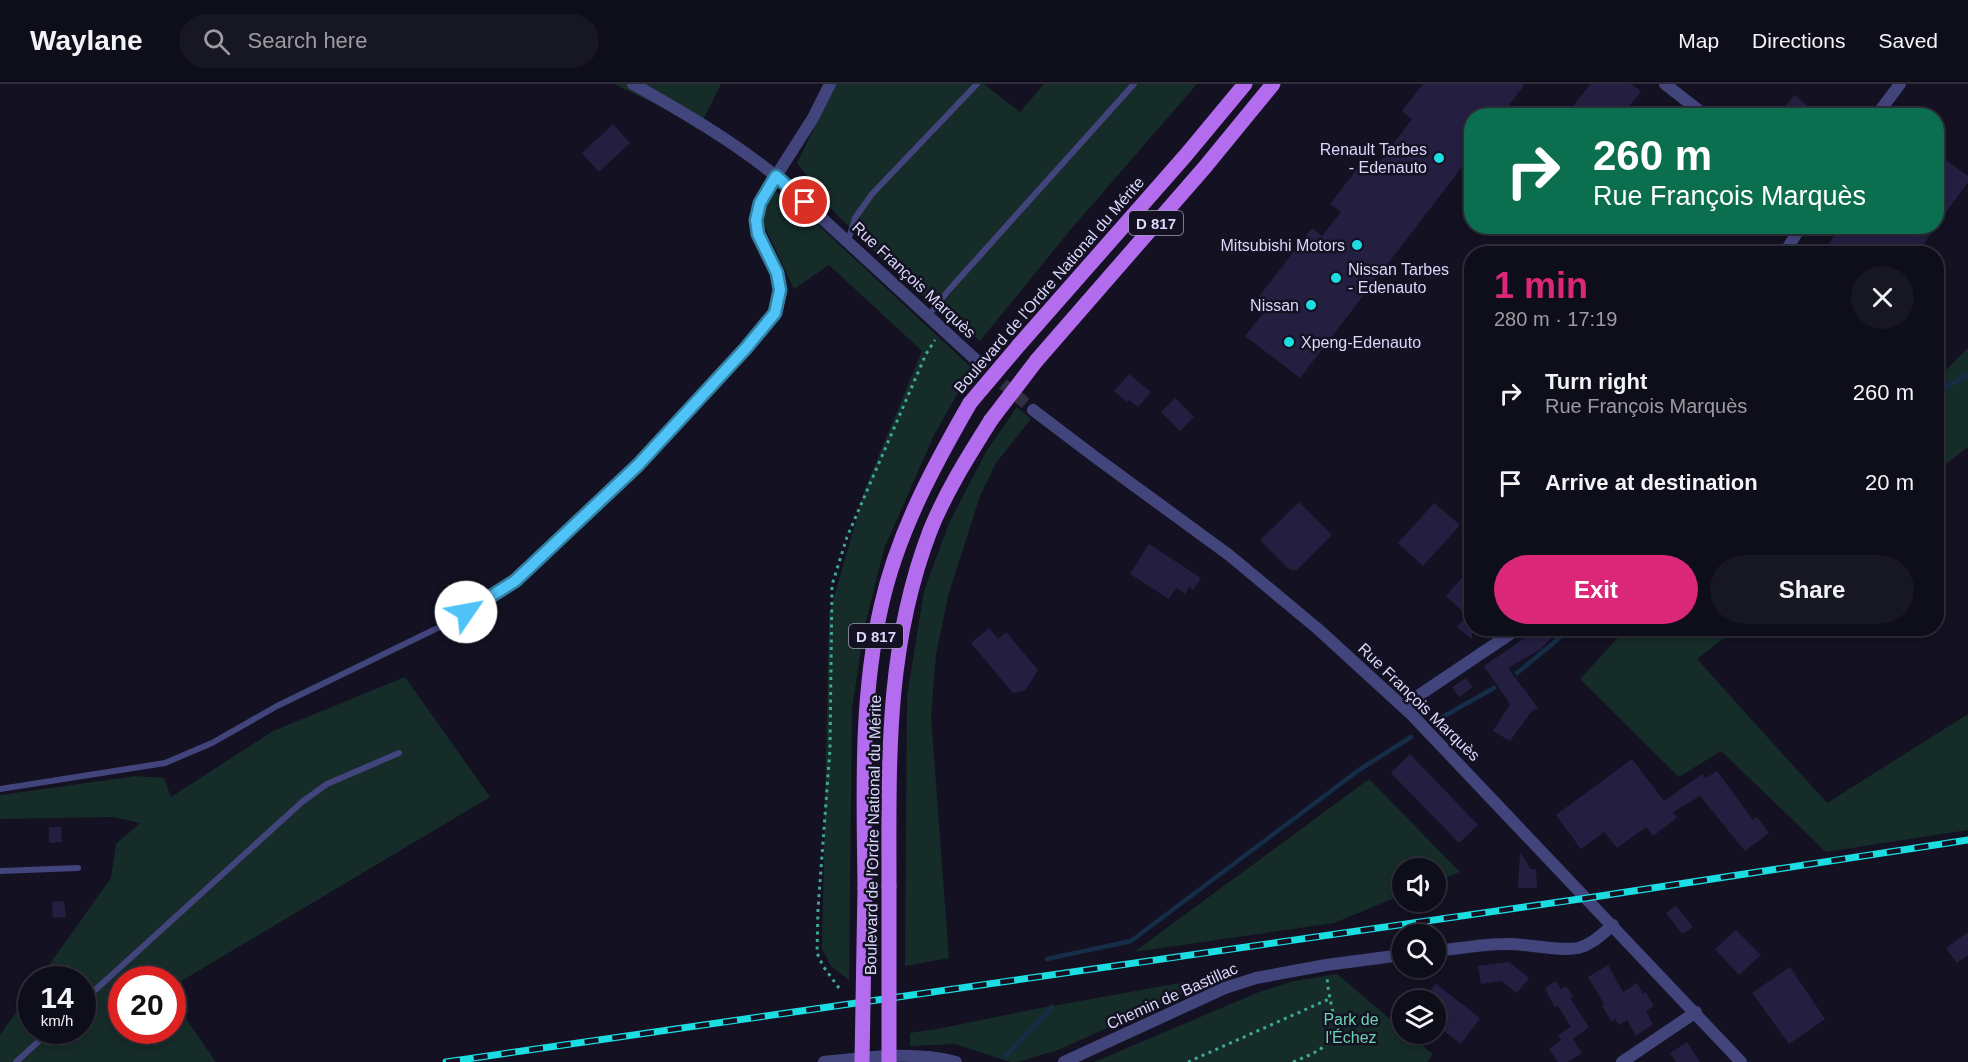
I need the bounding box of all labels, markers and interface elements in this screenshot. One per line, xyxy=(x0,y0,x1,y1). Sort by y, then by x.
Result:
search box xyxy=(179,14,599,68)
text: Waylane xyxy=(30,25,143,56)
icon: search xyxy=(200,25,233,58)
text: Search here xyxy=(248,28,367,53)
text: Map xyxy=(1678,29,1719,52)
text: Directions xyxy=(1752,29,1845,52)
text: Saved xyxy=(1878,29,1938,52)
icon: right xyxy=(1494,132,1572,210)
text: 260 m xyxy=(1593,132,1712,179)
place label: Renault Tarbes - Edenauto xyxy=(1320,141,1427,176)
marker: Renault Tarbes - Edenauto xyxy=(1432,151,1446,165)
street label: Boulevard de l'Ordre National du Mérite xyxy=(951,173,1148,396)
pin xyxy=(779,176,830,227)
text: Rue François Marquès xyxy=(1593,181,1866,211)
icon: arrive xyxy=(788,185,821,218)
road number: D 817 xyxy=(1129,211,1183,235)
street label: Rue François Marquès xyxy=(849,219,979,341)
place label: Mitsubishi Motors xyxy=(1221,237,1345,254)
marker: Mitsubishi Motors xyxy=(1350,238,1364,252)
place label: Nissan Tarbes - Edenauto xyxy=(1348,261,1449,296)
text: 1 min xyxy=(1494,265,1588,306)
button: close xyxy=(1851,266,1914,329)
marker: Nissan Tarbes - Edenauto xyxy=(1329,271,1343,285)
place label: Nissan xyxy=(1250,297,1299,314)
marker: Nissan xyxy=(1304,298,1318,312)
text: 280 m · 17:19 xyxy=(1494,308,1617,330)
place label: Xpeng-Edenauto xyxy=(1301,334,1421,351)
marker: Xpeng-Edenauto xyxy=(1282,335,1296,349)
text: Turn right xyxy=(1545,369,1647,394)
icon: right xyxy=(1494,377,1527,410)
text: 260 m xyxy=(1853,380,1914,405)
text: Rue François Marquès xyxy=(1545,395,1747,417)
icon: arrive xyxy=(1494,467,1527,500)
text: Arrive at destination xyxy=(1545,470,1758,495)
text: 20 m xyxy=(1865,470,1914,495)
button: Exit xyxy=(1494,555,1698,624)
button: Share xyxy=(1710,555,1914,624)
position arrow xyxy=(434,580,498,644)
road number: D 817 xyxy=(849,624,903,648)
street label: Rue François Marquès xyxy=(1355,640,1483,764)
street label: Boulevard de l'Ordre National du Mérite xyxy=(862,695,884,975)
map controls xyxy=(1392,858,1446,1044)
button: sound xyxy=(1392,858,1446,912)
button: search xyxy=(1392,924,1446,978)
street label: Chemin de Bastillac xyxy=(1104,959,1240,1033)
speed limit sign: 20 xyxy=(108,966,186,1044)
text: 14 xyxy=(40,981,74,1014)
button: layers xyxy=(1392,990,1446,1044)
park label: Park de l'Échez xyxy=(1323,1011,1379,1046)
text: km/h xyxy=(41,1012,73,1029)

